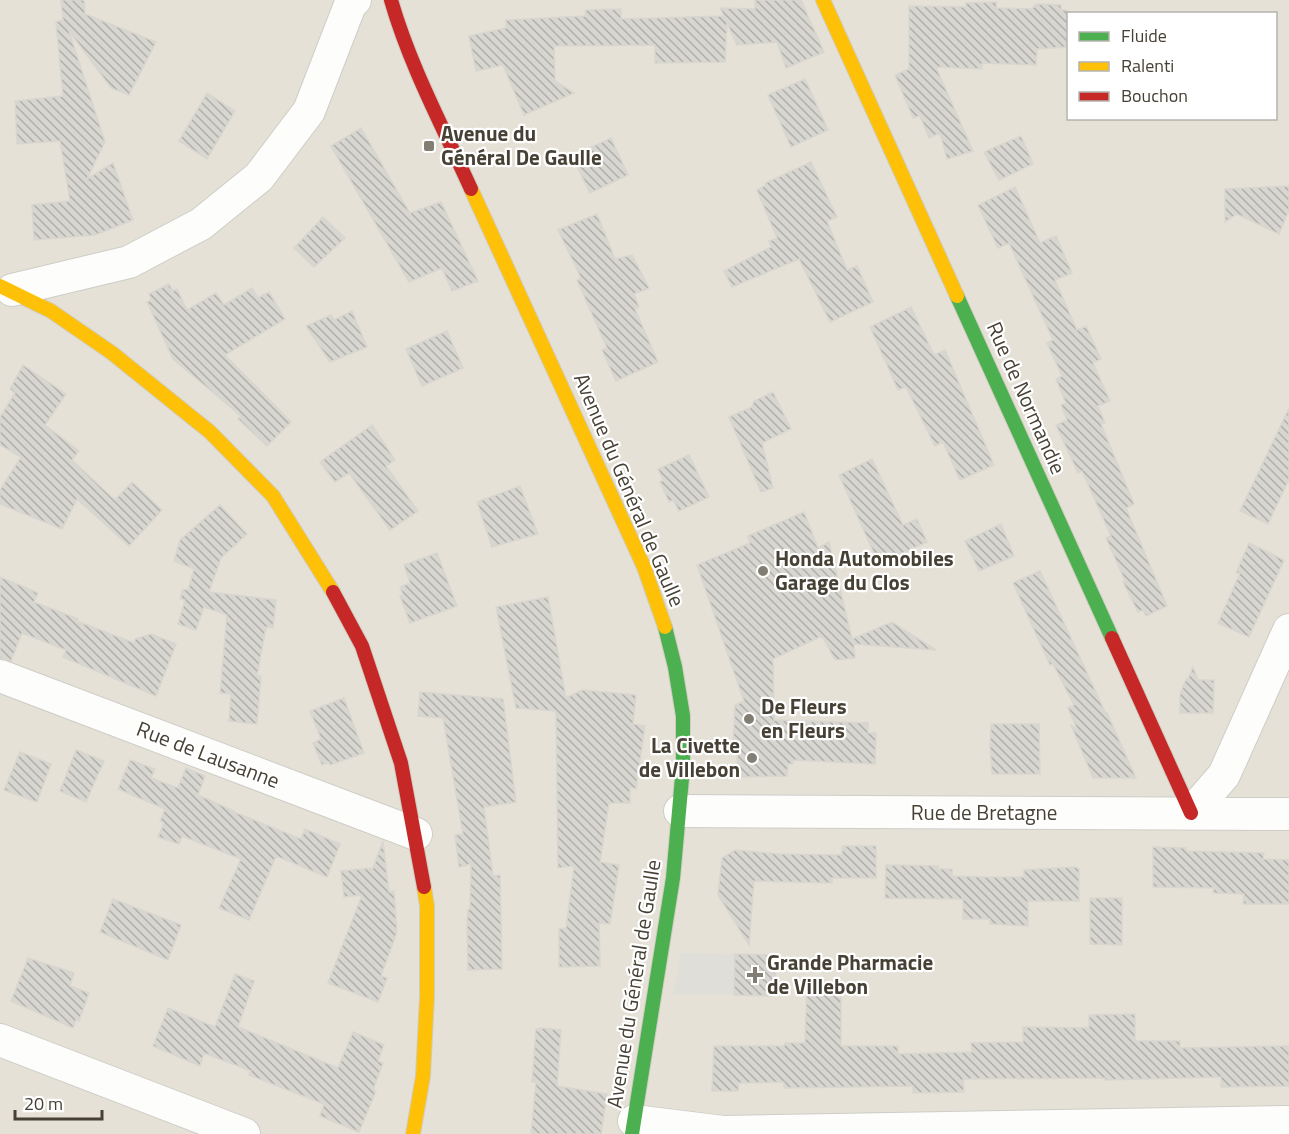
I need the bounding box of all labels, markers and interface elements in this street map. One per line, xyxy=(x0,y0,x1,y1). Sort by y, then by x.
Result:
legend xyxy=(1067,12,1277,120)
text: Fluide xyxy=(1121,22,1167,49)
text: Ralenti xyxy=(1121,52,1174,79)
text: Bouchon xyxy=(1121,82,1188,109)
place label: Avenue du Général De Gaulle xyxy=(441,117,602,173)
marker: Avenue du Général De Gaulle xyxy=(422,139,436,153)
street label: Rue de Normandie xyxy=(979,316,1075,479)
street label: Avenue du Général de Gaulle xyxy=(566,368,694,611)
place label: Honda Automobiles Garage du Clos xyxy=(775,542,954,598)
marker: Honda Automobiles Garage du Clos xyxy=(756,564,770,578)
place label: De Fleurs en Fleurs xyxy=(761,690,847,746)
street label: Rue de Lausanne xyxy=(132,712,284,796)
marker: De Fleurs en Fleurs xyxy=(742,712,756,726)
place label: La Civette de Villebon xyxy=(639,729,740,785)
marker: La Civette de Villebon xyxy=(745,751,759,765)
street label: Rue de Bretagne xyxy=(911,796,1057,828)
street label: Avenue du Général de Gaulle xyxy=(598,857,668,1110)
place label: Grande Pharmacie de Villebon xyxy=(767,946,933,1002)
marker: Grande Pharmacie de Villebon xyxy=(748,968,762,982)
scale bar xyxy=(15,1083,102,1121)
text: 20 m xyxy=(24,1090,63,1117)

